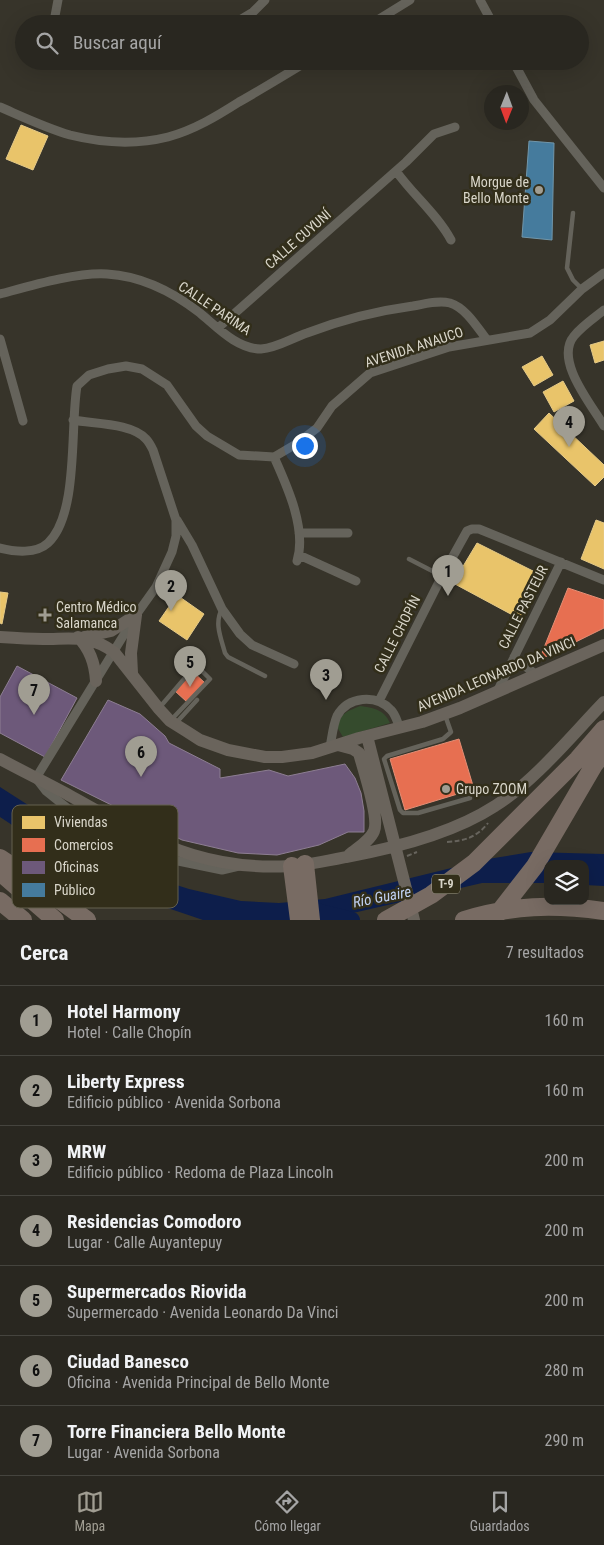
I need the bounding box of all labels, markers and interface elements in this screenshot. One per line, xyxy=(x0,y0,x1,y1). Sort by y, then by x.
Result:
search box xyxy=(15,15,589,70)
icon: search xyxy=(33,29,61,57)
text: Buscar aquí xyxy=(73,31,162,54)
north arrow xyxy=(484,85,529,130)
place label: Morgue de Bello Monte xyxy=(463,174,529,206)
marker: Morgue de Bello Monte xyxy=(533,184,545,196)
street label: CALLE CUYUNÍ xyxy=(261,205,335,272)
street label: CALLE PARIMA xyxy=(176,278,254,338)
street label: AVENIDA ANAUCO xyxy=(363,324,465,370)
pin: 4 xyxy=(553,406,585,447)
your location xyxy=(292,433,318,459)
pin: 1 xyxy=(432,555,464,596)
street label: CALLE PASTEUR xyxy=(495,562,551,651)
pin: 2 xyxy=(155,570,187,611)
street label: CALLE CHOPÍN xyxy=(370,592,423,675)
place label: Centro Médico Salamanca xyxy=(56,599,137,631)
marker: Centro Médico Salamanca xyxy=(38,608,52,622)
street label: AVENIDA LEONARDO DA VINCI xyxy=(415,633,577,715)
pin: 5 xyxy=(174,646,206,687)
pin: 3 xyxy=(310,659,342,700)
pin: 7 xyxy=(18,674,50,715)
pin: 6 xyxy=(125,736,157,777)
place label: Grupo ZOOM xyxy=(456,781,527,797)
marker: Grupo ZOOM xyxy=(440,783,452,795)
legend xyxy=(12,805,178,908)
text: Viviendas xyxy=(54,814,108,830)
text: Comercios xyxy=(54,837,113,853)
text: Oficinas xyxy=(54,859,99,875)
map controls xyxy=(544,860,589,905)
button: layers xyxy=(544,860,589,905)
road number: T-9 xyxy=(432,874,460,894)
text: Público xyxy=(54,882,95,898)
water label: Río Guaire xyxy=(351,883,413,911)
text: Cerca xyxy=(20,941,68,965)
text: 7 resultados xyxy=(506,943,584,962)
text: Hotel Harmony xyxy=(67,1000,180,1023)
text: 1 xyxy=(32,1011,40,1030)
text: 160 m xyxy=(545,1011,584,1030)
text: Hotel · Calle Chopín xyxy=(67,1023,192,1042)
text: Liberty Express xyxy=(67,1070,185,1093)
text: 2 xyxy=(32,1081,40,1100)
text: 160 m xyxy=(545,1081,584,1100)
text: Edificio público · Avenida Sorbona xyxy=(67,1093,281,1112)
text: MRW xyxy=(67,1140,106,1163)
text: 3 xyxy=(32,1151,40,1170)
text: 200 m xyxy=(545,1151,584,1170)
text: Edificio público · Redoma de Plaza Lincoln xyxy=(67,1163,333,1182)
text: Residencias Comodoro xyxy=(67,1210,241,1233)
text: 4 xyxy=(32,1221,40,1240)
text: 200 m xyxy=(545,1221,584,1240)
text: Lugar · Calle Auyantepuy xyxy=(67,1233,222,1252)
text: Supermercados Riovida xyxy=(67,1280,247,1303)
text: 5 xyxy=(32,1291,40,1310)
text: 200 m xyxy=(545,1291,584,1310)
text: Supermercado · Avenida Leonardo Da Vinci xyxy=(67,1303,338,1322)
text: Ciudad Banesco xyxy=(67,1350,189,1373)
text: 6 xyxy=(32,1361,40,1380)
text: 280 m xyxy=(545,1361,584,1380)
text: Oficina · Avenida Principal de Bello Monte xyxy=(67,1373,330,1392)
text: Torre Financiera Bello Monte xyxy=(67,1420,285,1443)
text: 7 xyxy=(32,1431,40,1450)
text: 290 m xyxy=(545,1431,584,1450)
text: Lugar · Avenida Sorbona xyxy=(67,1443,220,1462)
tab: Mapa xyxy=(74,1488,105,1534)
tab: Cómo llegar xyxy=(254,1488,321,1534)
tab: Guardados xyxy=(470,1488,530,1534)

